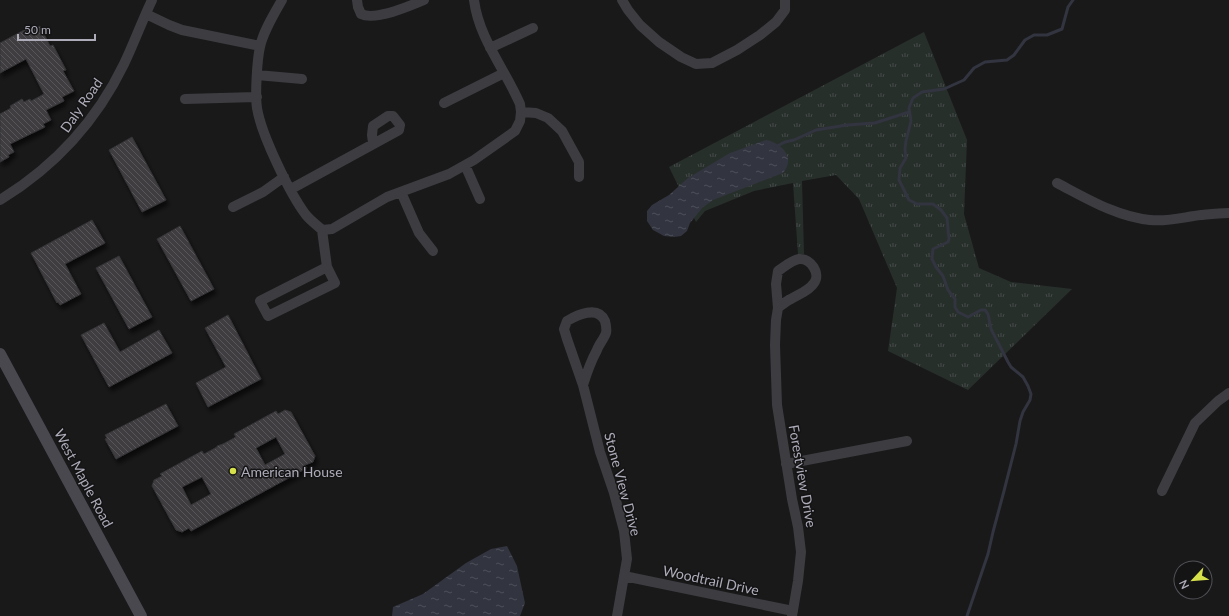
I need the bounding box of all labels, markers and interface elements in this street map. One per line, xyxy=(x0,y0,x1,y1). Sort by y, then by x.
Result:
scale bar xyxy=(18,16,95,42)
text: 50 m xyxy=(24,22,51,37)
street label: Daly Road xyxy=(56,75,106,135)
street label: Forestview Drive xyxy=(786,423,820,529)
street label: West Maple Road xyxy=(51,426,117,530)
street label: Stone View Drive xyxy=(601,430,645,538)
place label: American House xyxy=(241,463,343,480)
marker: American House xyxy=(228,466,238,476)
north arrow xyxy=(1173,560,1213,600)
street label: Woodtrail Drive xyxy=(661,561,761,599)
text: N xyxy=(1176,578,1191,591)

